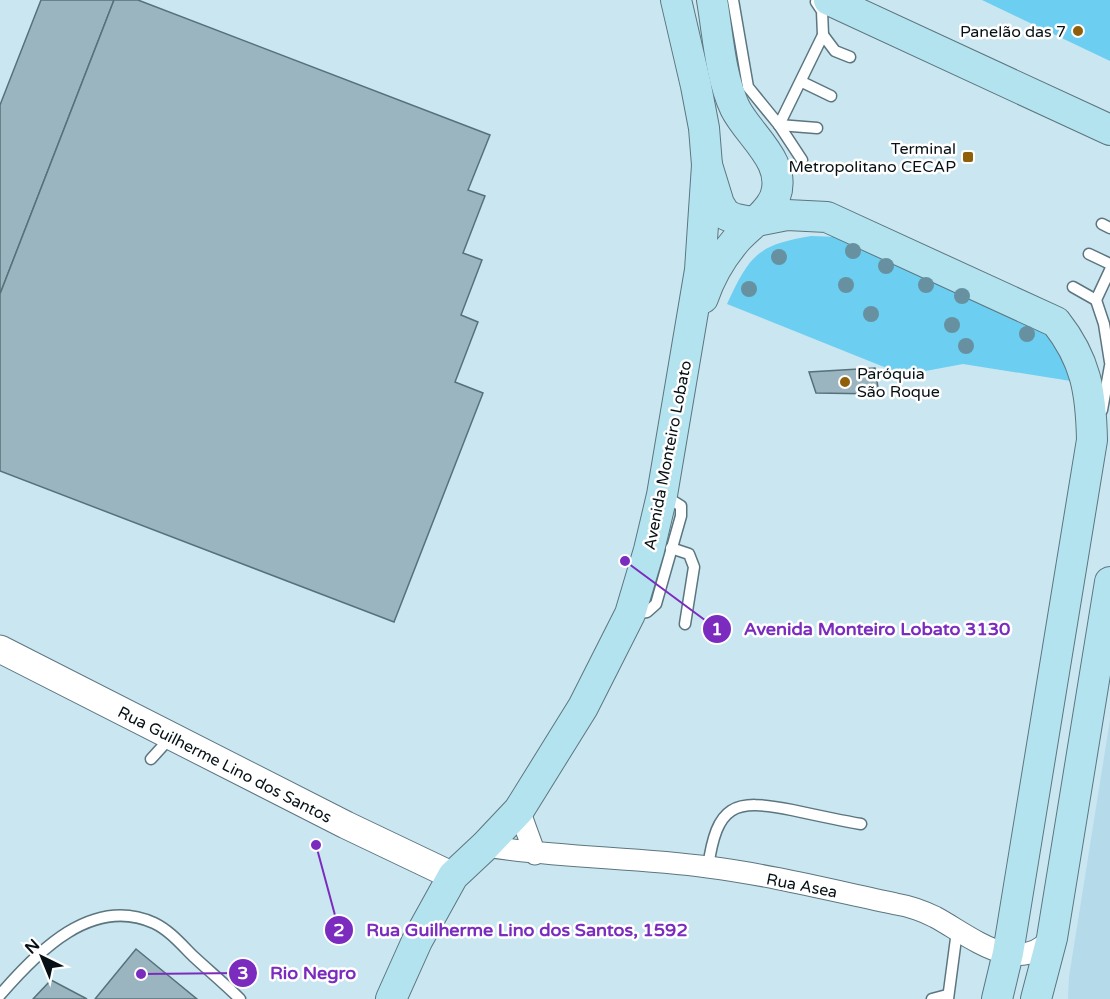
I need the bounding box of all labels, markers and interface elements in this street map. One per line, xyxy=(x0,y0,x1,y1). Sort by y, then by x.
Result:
place label: Panelão das 7 xyxy=(960,22,1066,42)
marker: Panelão das 7 xyxy=(1071,24,1085,38)
place label: Terminal Metropolitano CECAP xyxy=(788,139,956,177)
marker: Terminal Metropolitano CECAP xyxy=(961,150,975,164)
street label: Avenida Monteiro Lobato xyxy=(640,359,696,552)
place label: Paróquia São Roque xyxy=(857,364,940,402)
marker: Paróquia São Roque xyxy=(838,375,852,389)
callout: Avenida Monteiro Lobato 3130 xyxy=(702,611,1023,647)
text: 1 xyxy=(711,618,723,640)
text: Avenida Monteiro Lobato 3130 xyxy=(744,618,1010,640)
street label: Rua Guilherme Lino dos Santos xyxy=(114,702,335,828)
street label: Rua Asea xyxy=(765,869,839,903)
callout: Rua Guilherme Lino dos Santos, 1592 xyxy=(324,912,700,948)
text: 2 xyxy=(333,919,345,941)
text: Rua Guilherme Lino dos Santos, 1592 xyxy=(366,919,688,941)
north arrow xyxy=(12,927,72,987)
text: N xyxy=(21,935,44,958)
callout: Rio Negro xyxy=(228,955,368,991)
text: 3 xyxy=(237,962,249,984)
text: Rio Negro xyxy=(270,962,356,984)

